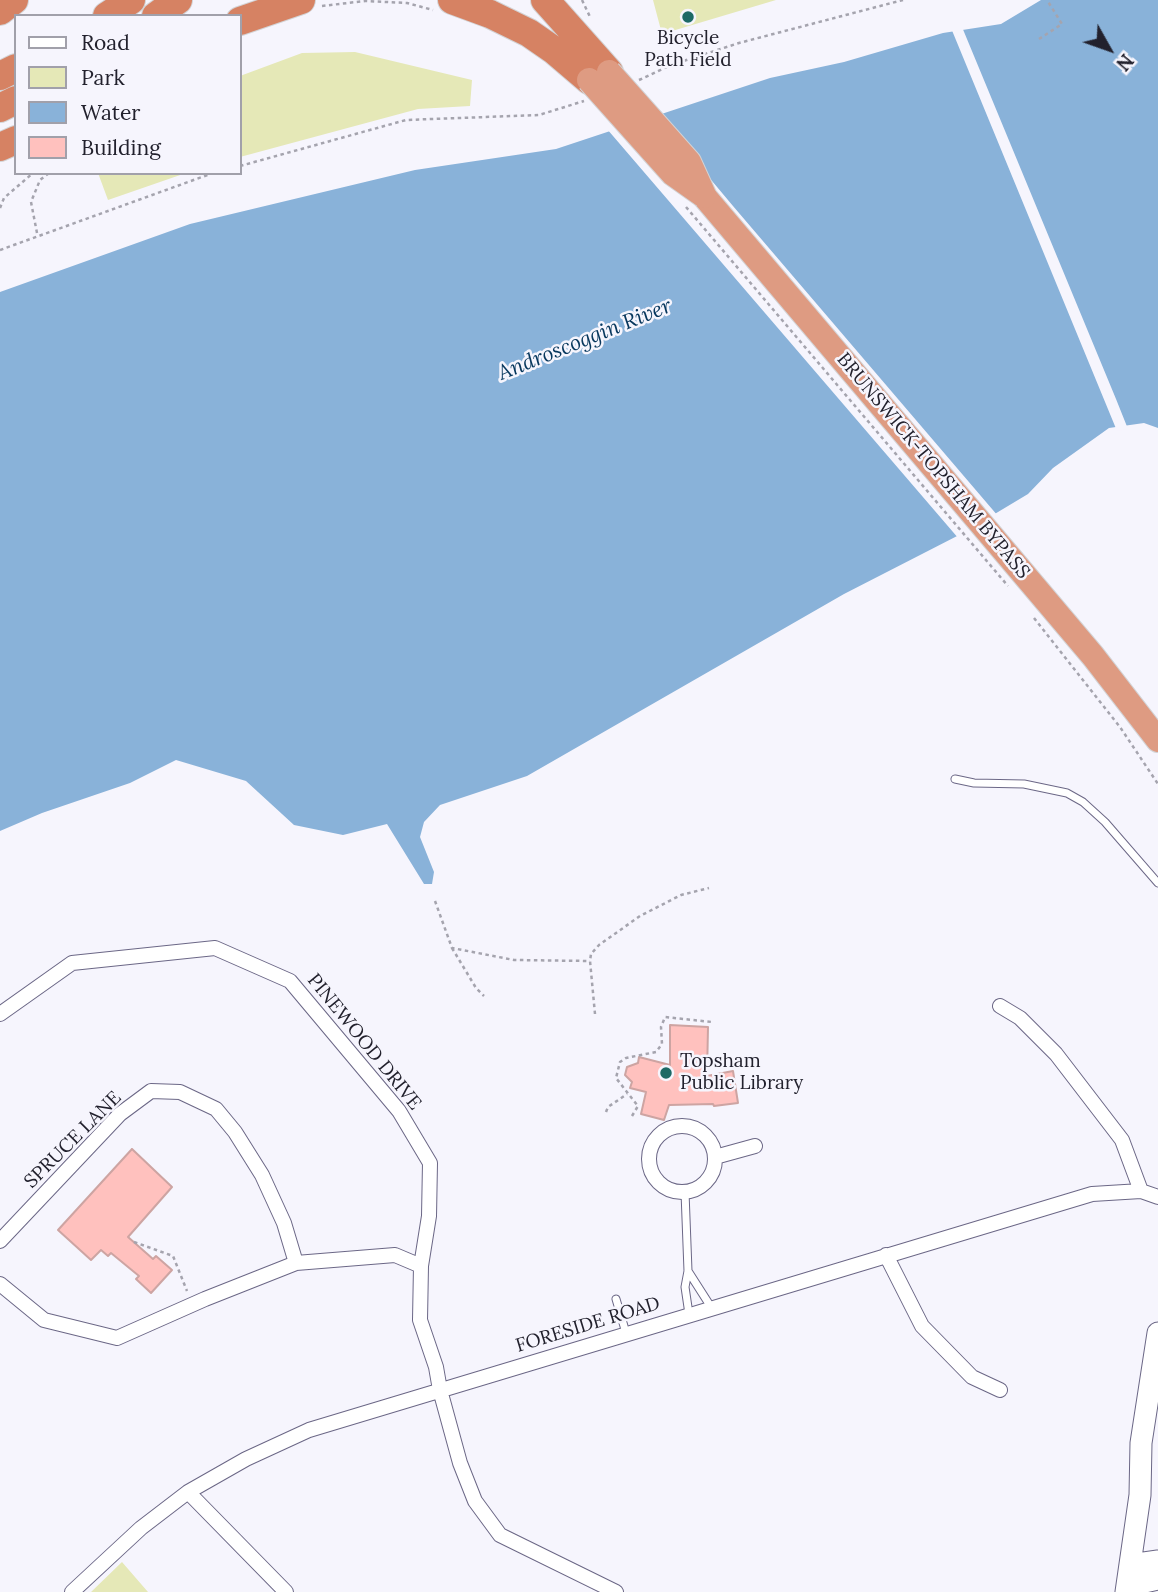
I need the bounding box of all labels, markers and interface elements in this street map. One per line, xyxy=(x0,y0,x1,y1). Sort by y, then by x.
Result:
marker: Bicycle Path Field xyxy=(680,9,696,25)
legend xyxy=(14,14,242,175)
north arrow xyxy=(1074,14,1144,84)
place label: Bicycle Path Field xyxy=(644,28,732,72)
text: Road xyxy=(81,29,130,56)
text: N xyxy=(1111,49,1139,76)
text: Park xyxy=(81,64,125,91)
text: Water xyxy=(81,99,140,126)
text: Building xyxy=(81,134,161,161)
water label: Androscoggin River xyxy=(494,294,676,386)
street label: BRUNSWICK-TOPSHAM BYPASS xyxy=(832,348,1034,584)
street label: PINEWOOD DRIVE xyxy=(302,969,426,1115)
place label: Topsham Public Library xyxy=(680,1051,803,1095)
marker: Topsham Public Library xyxy=(658,1065,674,1081)
street label: SPRUCE LANE xyxy=(20,1087,126,1193)
street label: FORESIDE ROAD xyxy=(513,1292,663,1358)

